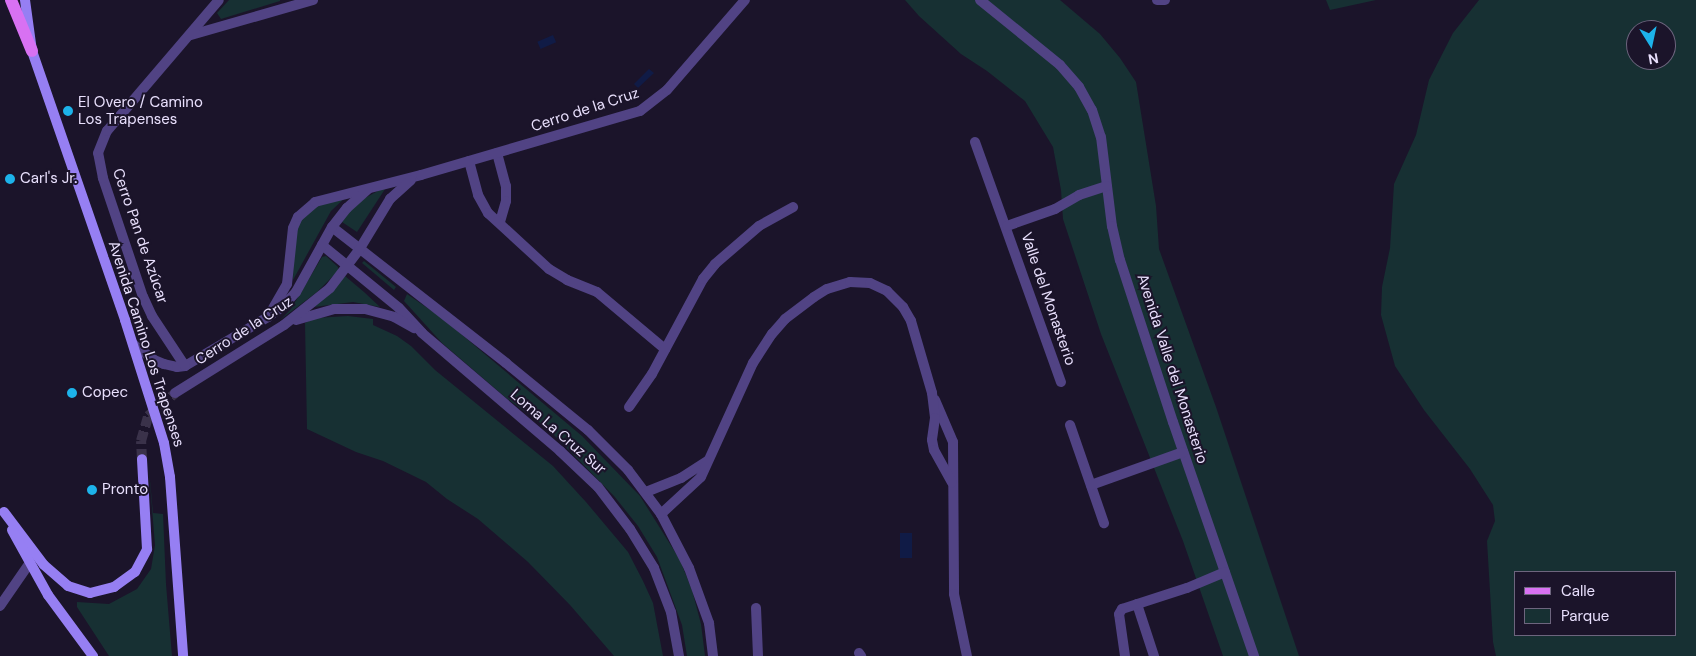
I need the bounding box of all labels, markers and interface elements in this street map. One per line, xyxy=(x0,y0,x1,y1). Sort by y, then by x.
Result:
north arrow xyxy=(1626,20,1676,70)
text: N xyxy=(1647,49,1660,69)
street label: Cerro de la Cruz xyxy=(529,84,641,136)
place label: El Overo / Camino Los Trapenses xyxy=(78,93,203,128)
marker: El Overo / Camino Los Trapenses xyxy=(62,105,74,117)
street label: Cerro Pan de Azúcar xyxy=(108,166,172,306)
place label: Carl's Jr. xyxy=(20,170,77,188)
marker: Carl's Jr. xyxy=(4,173,16,185)
street label: Valle del Monasterio xyxy=(1017,230,1079,368)
street label: Avenida Camino Los Trapenses xyxy=(104,239,188,449)
street label: Avenida Valle del Monasterio xyxy=(1133,272,1211,466)
street label: Cerro de la Cruz xyxy=(192,293,296,369)
place label: Copec xyxy=(82,384,128,402)
street label: Loma La Cruz Sur xyxy=(507,386,609,478)
marker: Copec xyxy=(66,387,78,399)
place label: Pronto xyxy=(102,481,148,499)
marker: Pronto xyxy=(86,484,98,496)
legend xyxy=(1514,571,1676,636)
text: Calle xyxy=(1561,581,1595,601)
text: Parque xyxy=(1561,606,1609,626)

